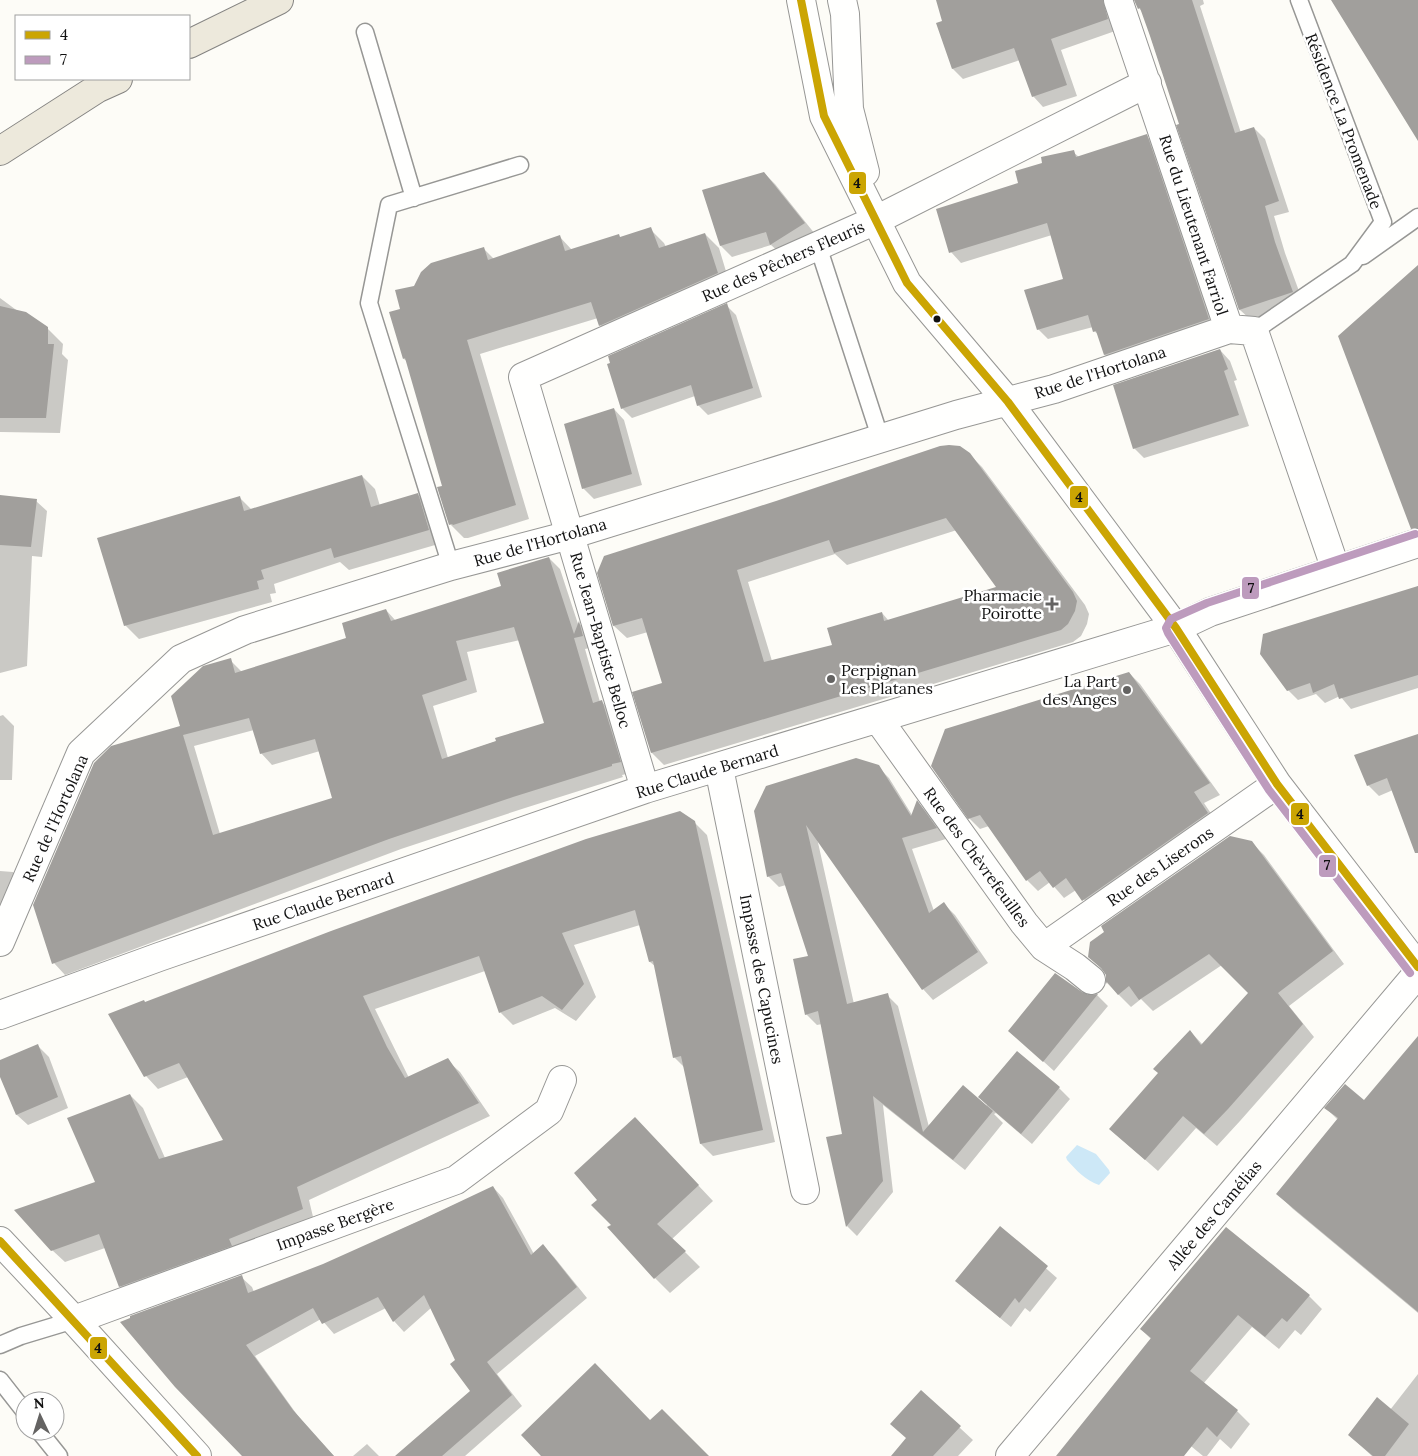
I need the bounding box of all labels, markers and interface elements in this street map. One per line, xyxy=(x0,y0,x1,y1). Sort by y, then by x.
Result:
legend xyxy=(15,15,190,80)
text: 4 xyxy=(60,25,68,44)
street label: Résidence La Promenade xyxy=(1301,30,1387,212)
text: 7 xyxy=(60,50,67,69)
street label: Rue du Lieutenant Farriol xyxy=(1155,132,1233,318)
line badge: 4 xyxy=(848,171,867,195)
text: 4 xyxy=(853,174,861,192)
street label: Rue des Pêchers Fleuris xyxy=(699,216,867,306)
unlabelled marker xyxy=(932,314,942,324)
street label: Rue de l'Hortolana xyxy=(1032,341,1168,403)
line badge: 4 xyxy=(1069,485,1089,509)
text: 4 xyxy=(1075,488,1083,506)
street label: Rue de l'Hortolana xyxy=(471,513,609,571)
street label: Rue Jean-Baptiste Belloc xyxy=(566,550,636,730)
line badge: 7 xyxy=(1241,576,1260,600)
text: 7 xyxy=(1248,579,1255,597)
place label: Pharmacie Poirotte xyxy=(963,585,1042,623)
marker: Pharmacie Poirotte xyxy=(1046,598,1058,610)
place label: Perpignan Les Platanes xyxy=(841,660,933,698)
place label: La Part des Anges xyxy=(1043,671,1118,709)
marker: Perpignan Les Platanes xyxy=(825,673,837,685)
marker: La Part des Anges xyxy=(1121,684,1133,696)
street label: Rue Claude Bernard xyxy=(633,740,781,802)
street label: Rue de l'Hortolana xyxy=(18,751,92,885)
street label: Rue des Chèvrefeuilles xyxy=(920,783,1034,931)
line badge: 4 xyxy=(1290,802,1310,826)
text: 4 xyxy=(1296,805,1304,823)
street label: Rue des Liserons xyxy=(1103,822,1217,910)
line badge: 7 xyxy=(1318,854,1337,878)
text: 7 xyxy=(1324,856,1331,874)
street label: Rue Claude Bernard xyxy=(250,867,397,935)
street label: Impasse des Capucines xyxy=(736,893,788,1065)
street label: Allée des Camélias xyxy=(1162,1156,1266,1275)
street label: Impasse Bergère xyxy=(274,1193,397,1255)
line badge: 4 xyxy=(89,1336,108,1360)
text: 4 xyxy=(94,1339,102,1357)
north arrow xyxy=(15,1391,65,1441)
text: N xyxy=(33,1394,45,1412)

